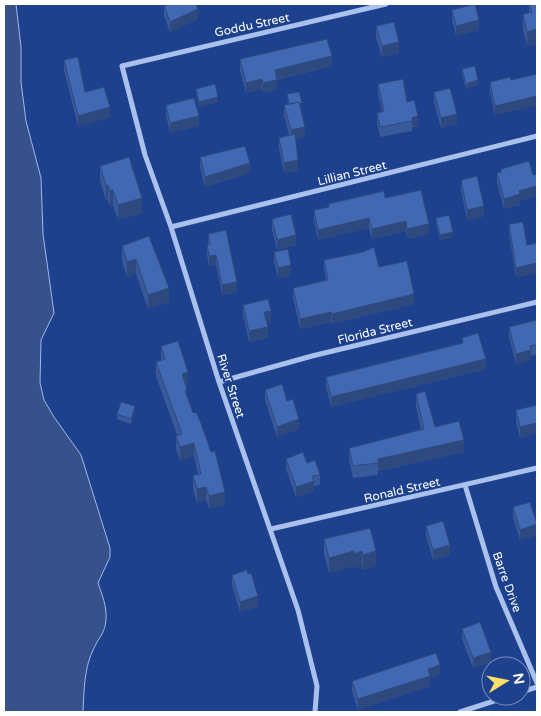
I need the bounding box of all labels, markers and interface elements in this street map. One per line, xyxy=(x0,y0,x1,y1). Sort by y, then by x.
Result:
street label: Goddu Street xyxy=(213,10,291,40)
street label: Lillian Street xyxy=(316,158,388,188)
street label: Florida Street xyxy=(336,315,414,347)
street label: River Street xyxy=(214,352,248,420)
street label: Ronald Street xyxy=(362,474,442,506)
street label: Barre Drive xyxy=(490,550,525,614)
north arrow xyxy=(481,656,531,706)
text: N xyxy=(509,672,528,686)

